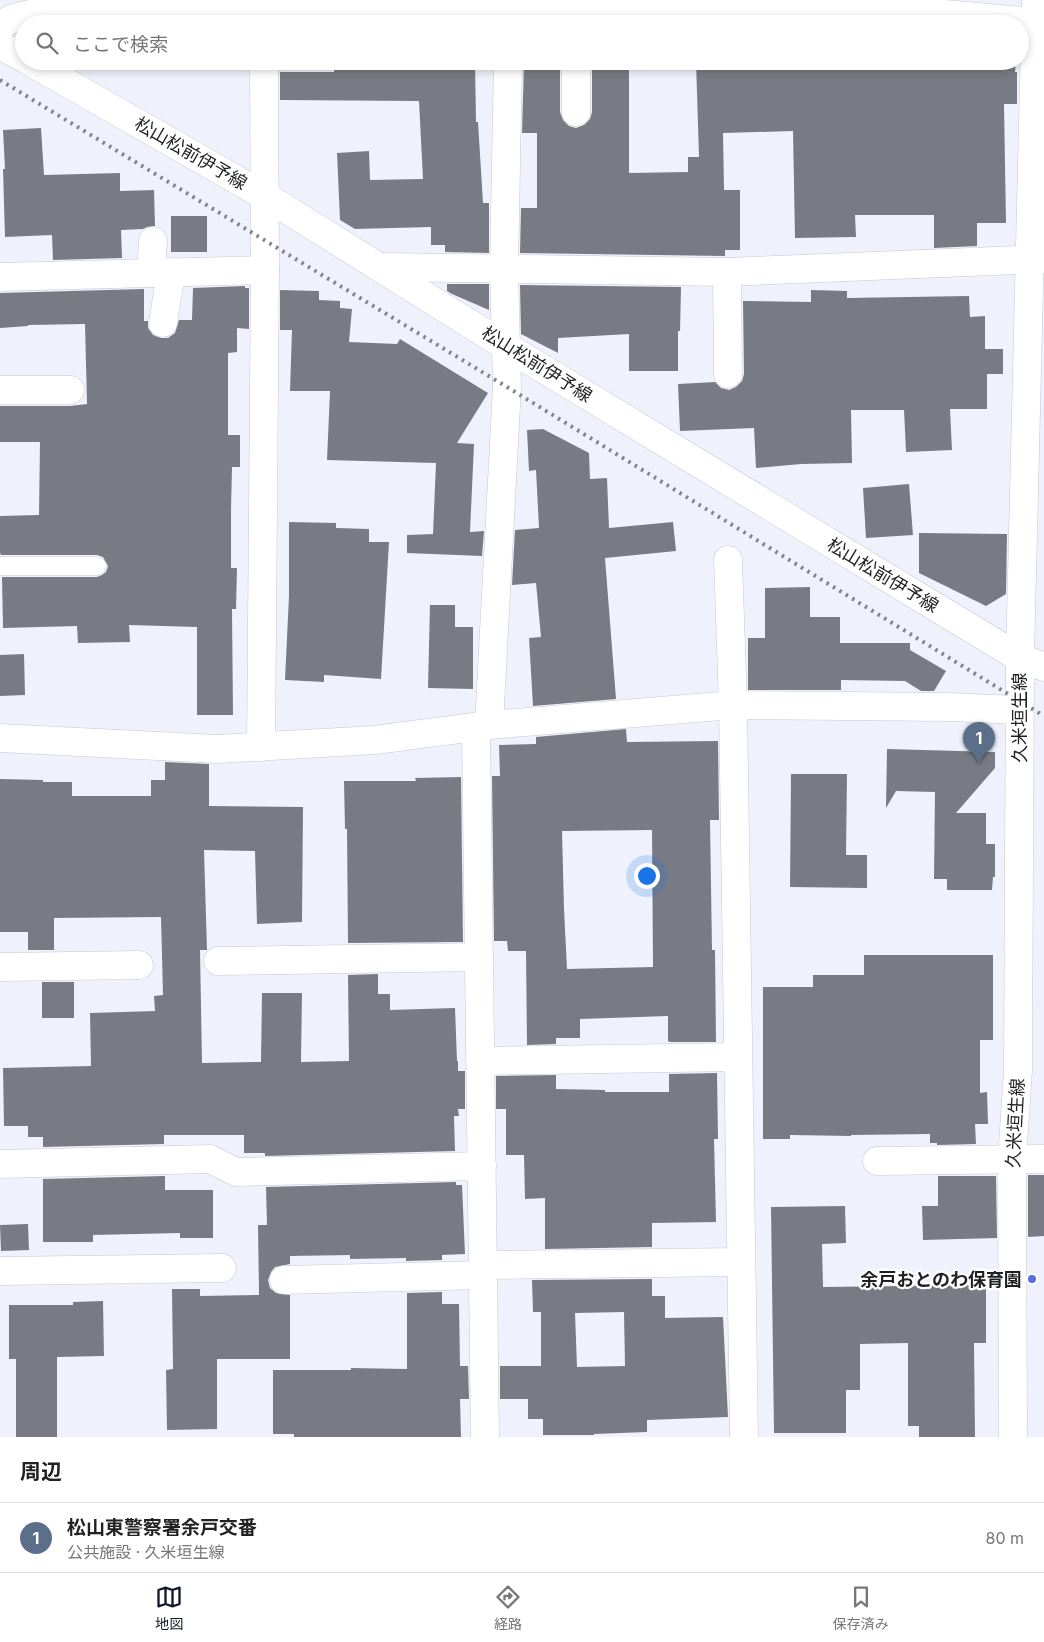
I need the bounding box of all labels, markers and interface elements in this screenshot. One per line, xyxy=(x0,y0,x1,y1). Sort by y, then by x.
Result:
search box xyxy=(15,15,1029,70)
icon: search xyxy=(33,29,61,57)
text: ここで検索 xyxy=(73,33,168,56)
street label: 松山松前伊予線 xyxy=(131,112,251,194)
street label: 松山松前伊予線 xyxy=(478,322,596,406)
street label: 松山松前伊予線 xyxy=(824,534,942,616)
street label: 久米垣生線 xyxy=(1009,673,1030,763)
pin: 1 xyxy=(963,722,995,763)
your location xyxy=(634,863,660,889)
street label: 久米垣生線 xyxy=(1002,1078,1028,1168)
place label: 余戸おとのわ保育園 xyxy=(860,1269,1022,1290)
marker: 余戸おとのわ保育園 xyxy=(1026,1273,1038,1285)
text: 周辺 xyxy=(20,1459,62,1484)
text: 松山東警察署余戸交番 xyxy=(67,1516,257,1539)
text: 1 xyxy=(33,1528,39,1548)
text: 80 m xyxy=(985,1528,1024,1548)
text: 公共施設 · 久米垣生線 xyxy=(67,1542,225,1562)
tab: 地図 xyxy=(155,1583,183,1633)
tab: 経路 xyxy=(494,1583,522,1633)
tab: 保存済み xyxy=(833,1583,889,1633)

